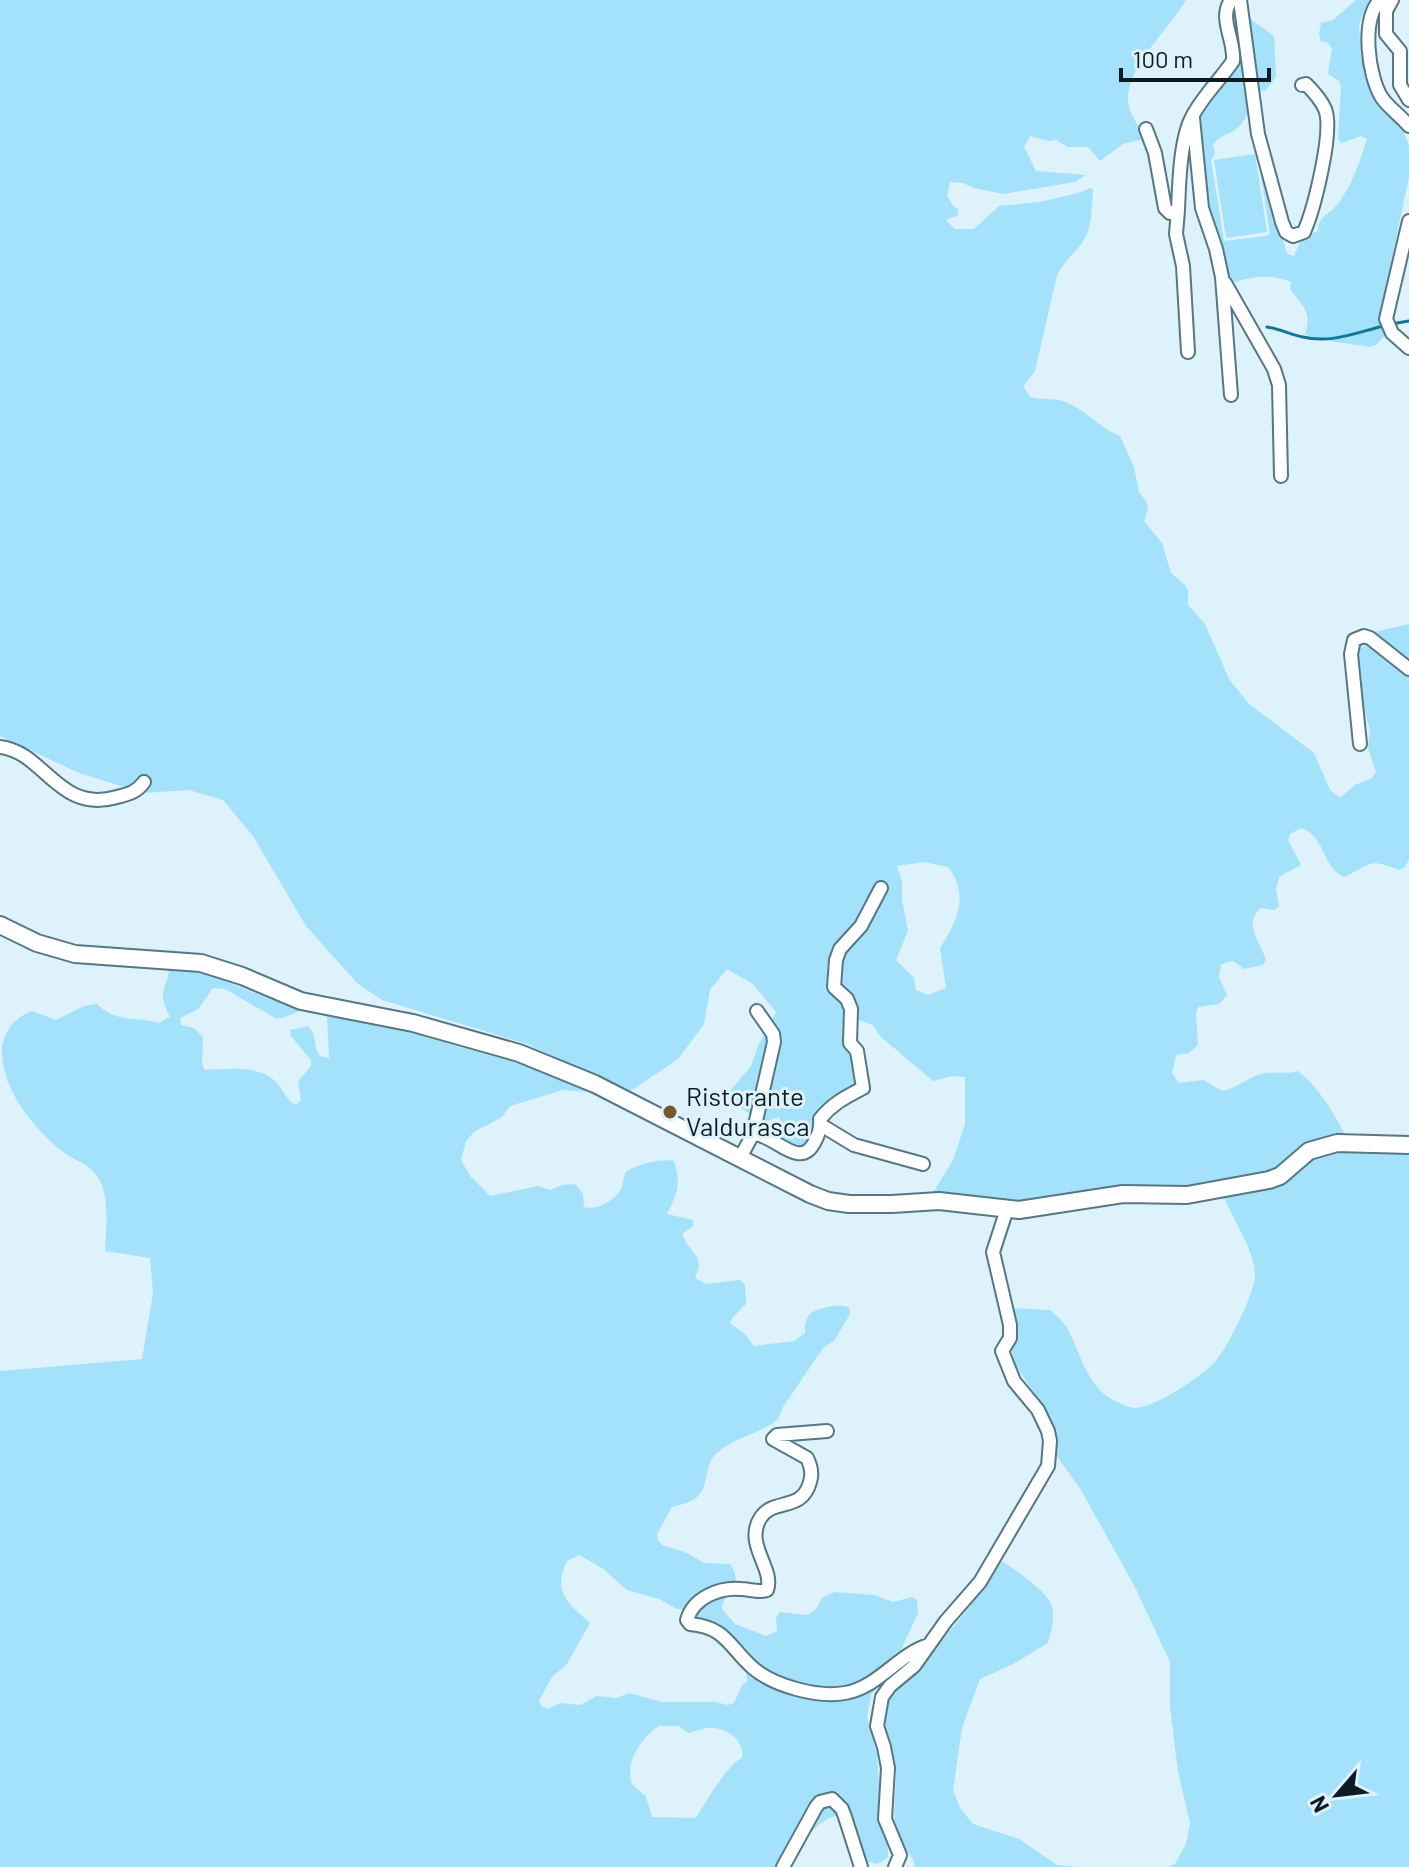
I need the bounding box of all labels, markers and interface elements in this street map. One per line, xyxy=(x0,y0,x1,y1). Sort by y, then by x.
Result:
scale bar xyxy=(1121,32,1269,82)
text: 100 m xyxy=(1133,44,1193,73)
place label: Ristorante Valdurasca xyxy=(686,1080,809,1141)
marker: Ristorante Valdurasca xyxy=(661,1103,679,1121)
north arrow xyxy=(1297,1755,1377,1835)
text: N xyxy=(1304,1792,1333,1817)

